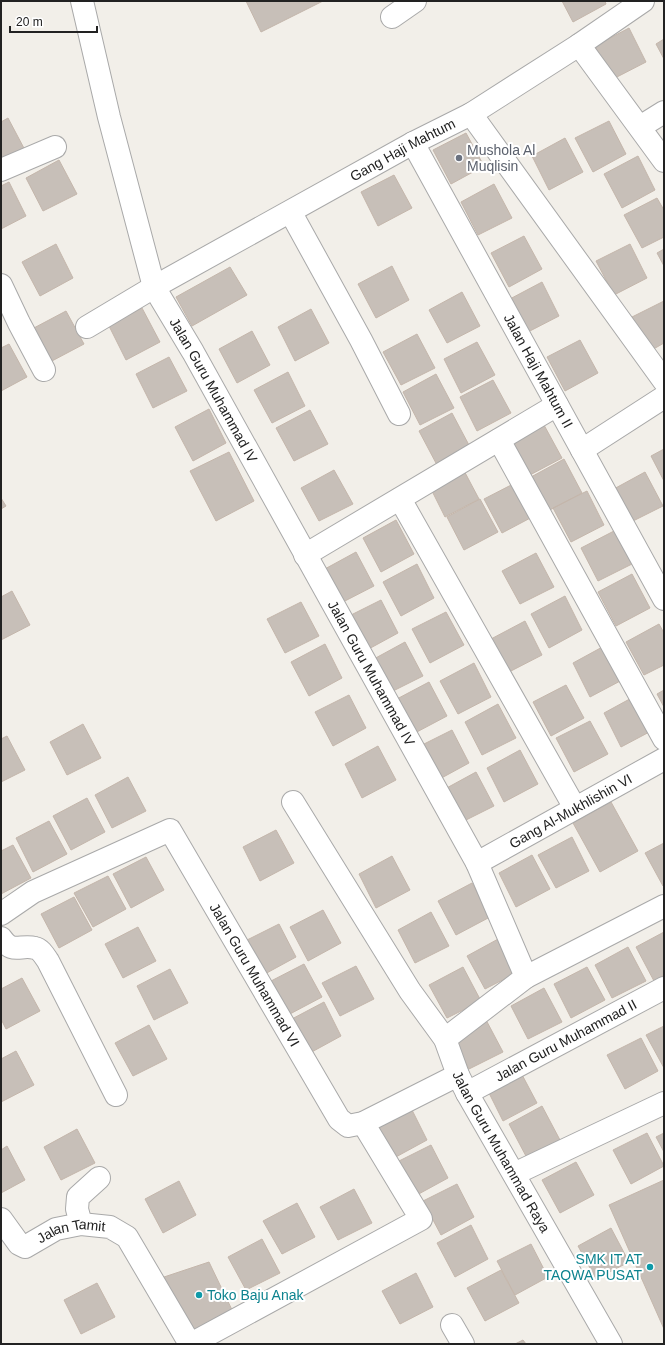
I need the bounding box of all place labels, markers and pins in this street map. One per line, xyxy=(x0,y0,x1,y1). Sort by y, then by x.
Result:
place label: Mushola Al Muqlisin xyxy=(467,142,535,174)
marker: Mushola Al Muqlisin xyxy=(454,153,464,163)
place label: SMK IT AT TAQWA PUSAT xyxy=(543,1251,642,1283)
marker: SMK IT AT TAQWA PUSAT xyxy=(645,1262,655,1272)
place label: Toko Baju Anak xyxy=(207,1287,305,1303)
marker: Toko Baju Anak xyxy=(194,1290,204,1300)

